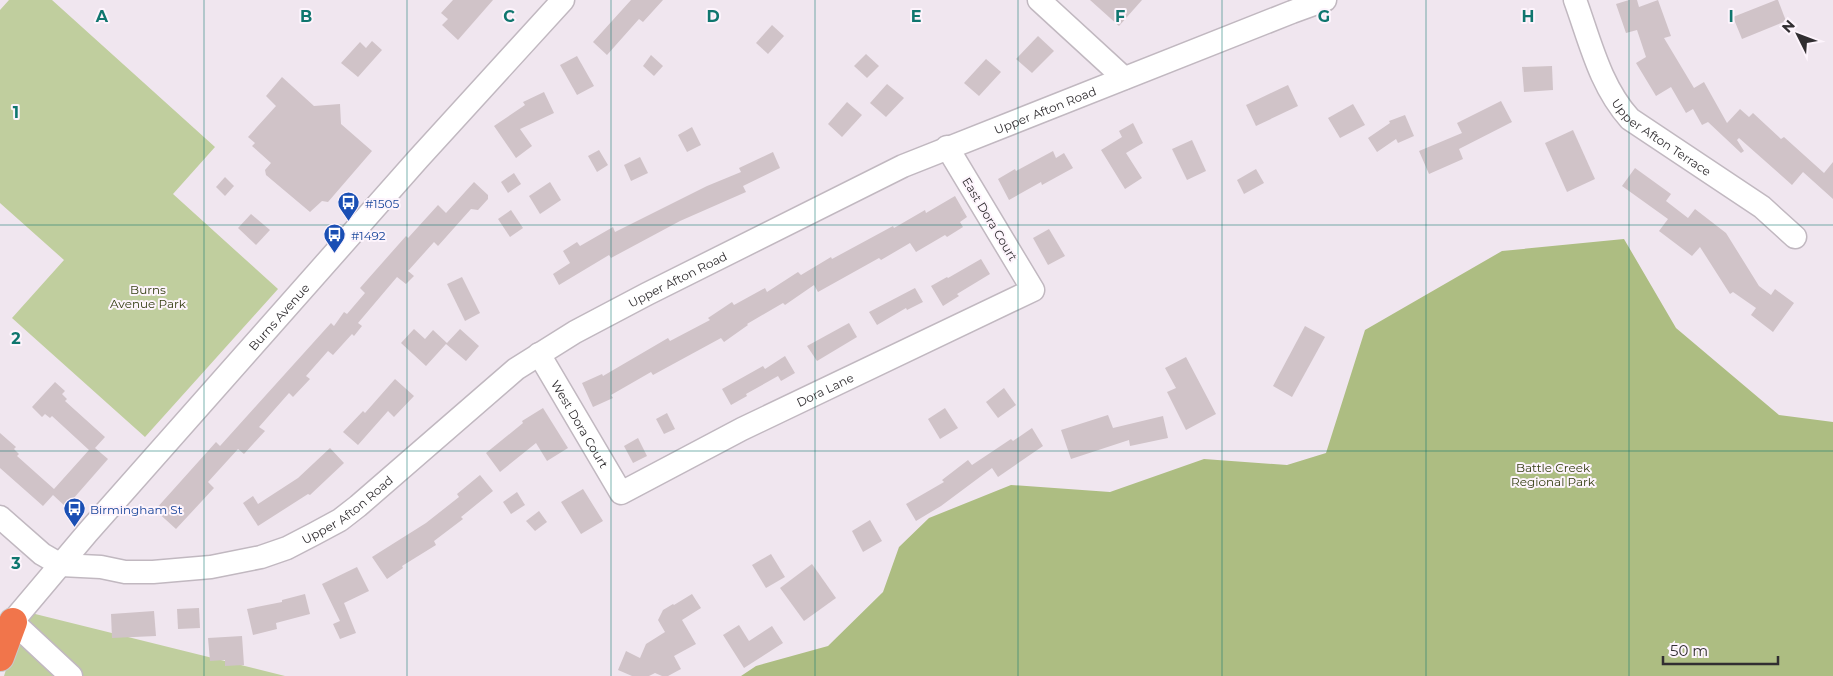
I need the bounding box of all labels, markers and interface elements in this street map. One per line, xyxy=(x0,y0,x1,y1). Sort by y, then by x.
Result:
text: A xyxy=(95,7,109,26)
text: B xyxy=(300,7,312,26)
text: C xyxy=(503,7,515,26)
text: D xyxy=(706,7,720,26)
text: E xyxy=(911,7,921,26)
text: F xyxy=(1115,7,1125,26)
text: G xyxy=(1318,7,1330,26)
text: H xyxy=(1522,7,1534,26)
text: I xyxy=(1728,7,1734,26)
north arrow xyxy=(1773,10,1823,60)
text: N xyxy=(1778,16,1799,37)
street label: Upper Afton Road xyxy=(992,83,1098,137)
street label: Upper Afton Terrace xyxy=(1609,95,1714,179)
text: 1 xyxy=(13,103,19,122)
street label: East Dora Court xyxy=(959,175,1021,263)
bus stop icon: #1505 xyxy=(337,191,361,222)
place label: #1505 xyxy=(365,196,399,211)
bus stop icon: #1492 xyxy=(323,223,347,254)
place label: #1492 xyxy=(351,228,386,243)
street label: Upper Afton Road xyxy=(625,248,729,310)
street label: Burns Avenue xyxy=(245,280,312,353)
park label: Burns Avenue Park xyxy=(110,282,187,311)
text: 2 xyxy=(11,329,21,348)
street label: Dora Lane xyxy=(794,369,856,410)
street label: West Dora Court xyxy=(548,377,612,471)
park label: Battle Creek Regional Park xyxy=(1511,460,1596,489)
street label: Upper Afton Road xyxy=(299,472,396,547)
bus stop icon: Birmingham St xyxy=(62,497,86,528)
place label: Birmingham St xyxy=(90,502,183,517)
text: 3 xyxy=(10,554,21,573)
scale bar xyxy=(1663,634,1778,666)
text: 50 m xyxy=(1670,641,1708,660)

